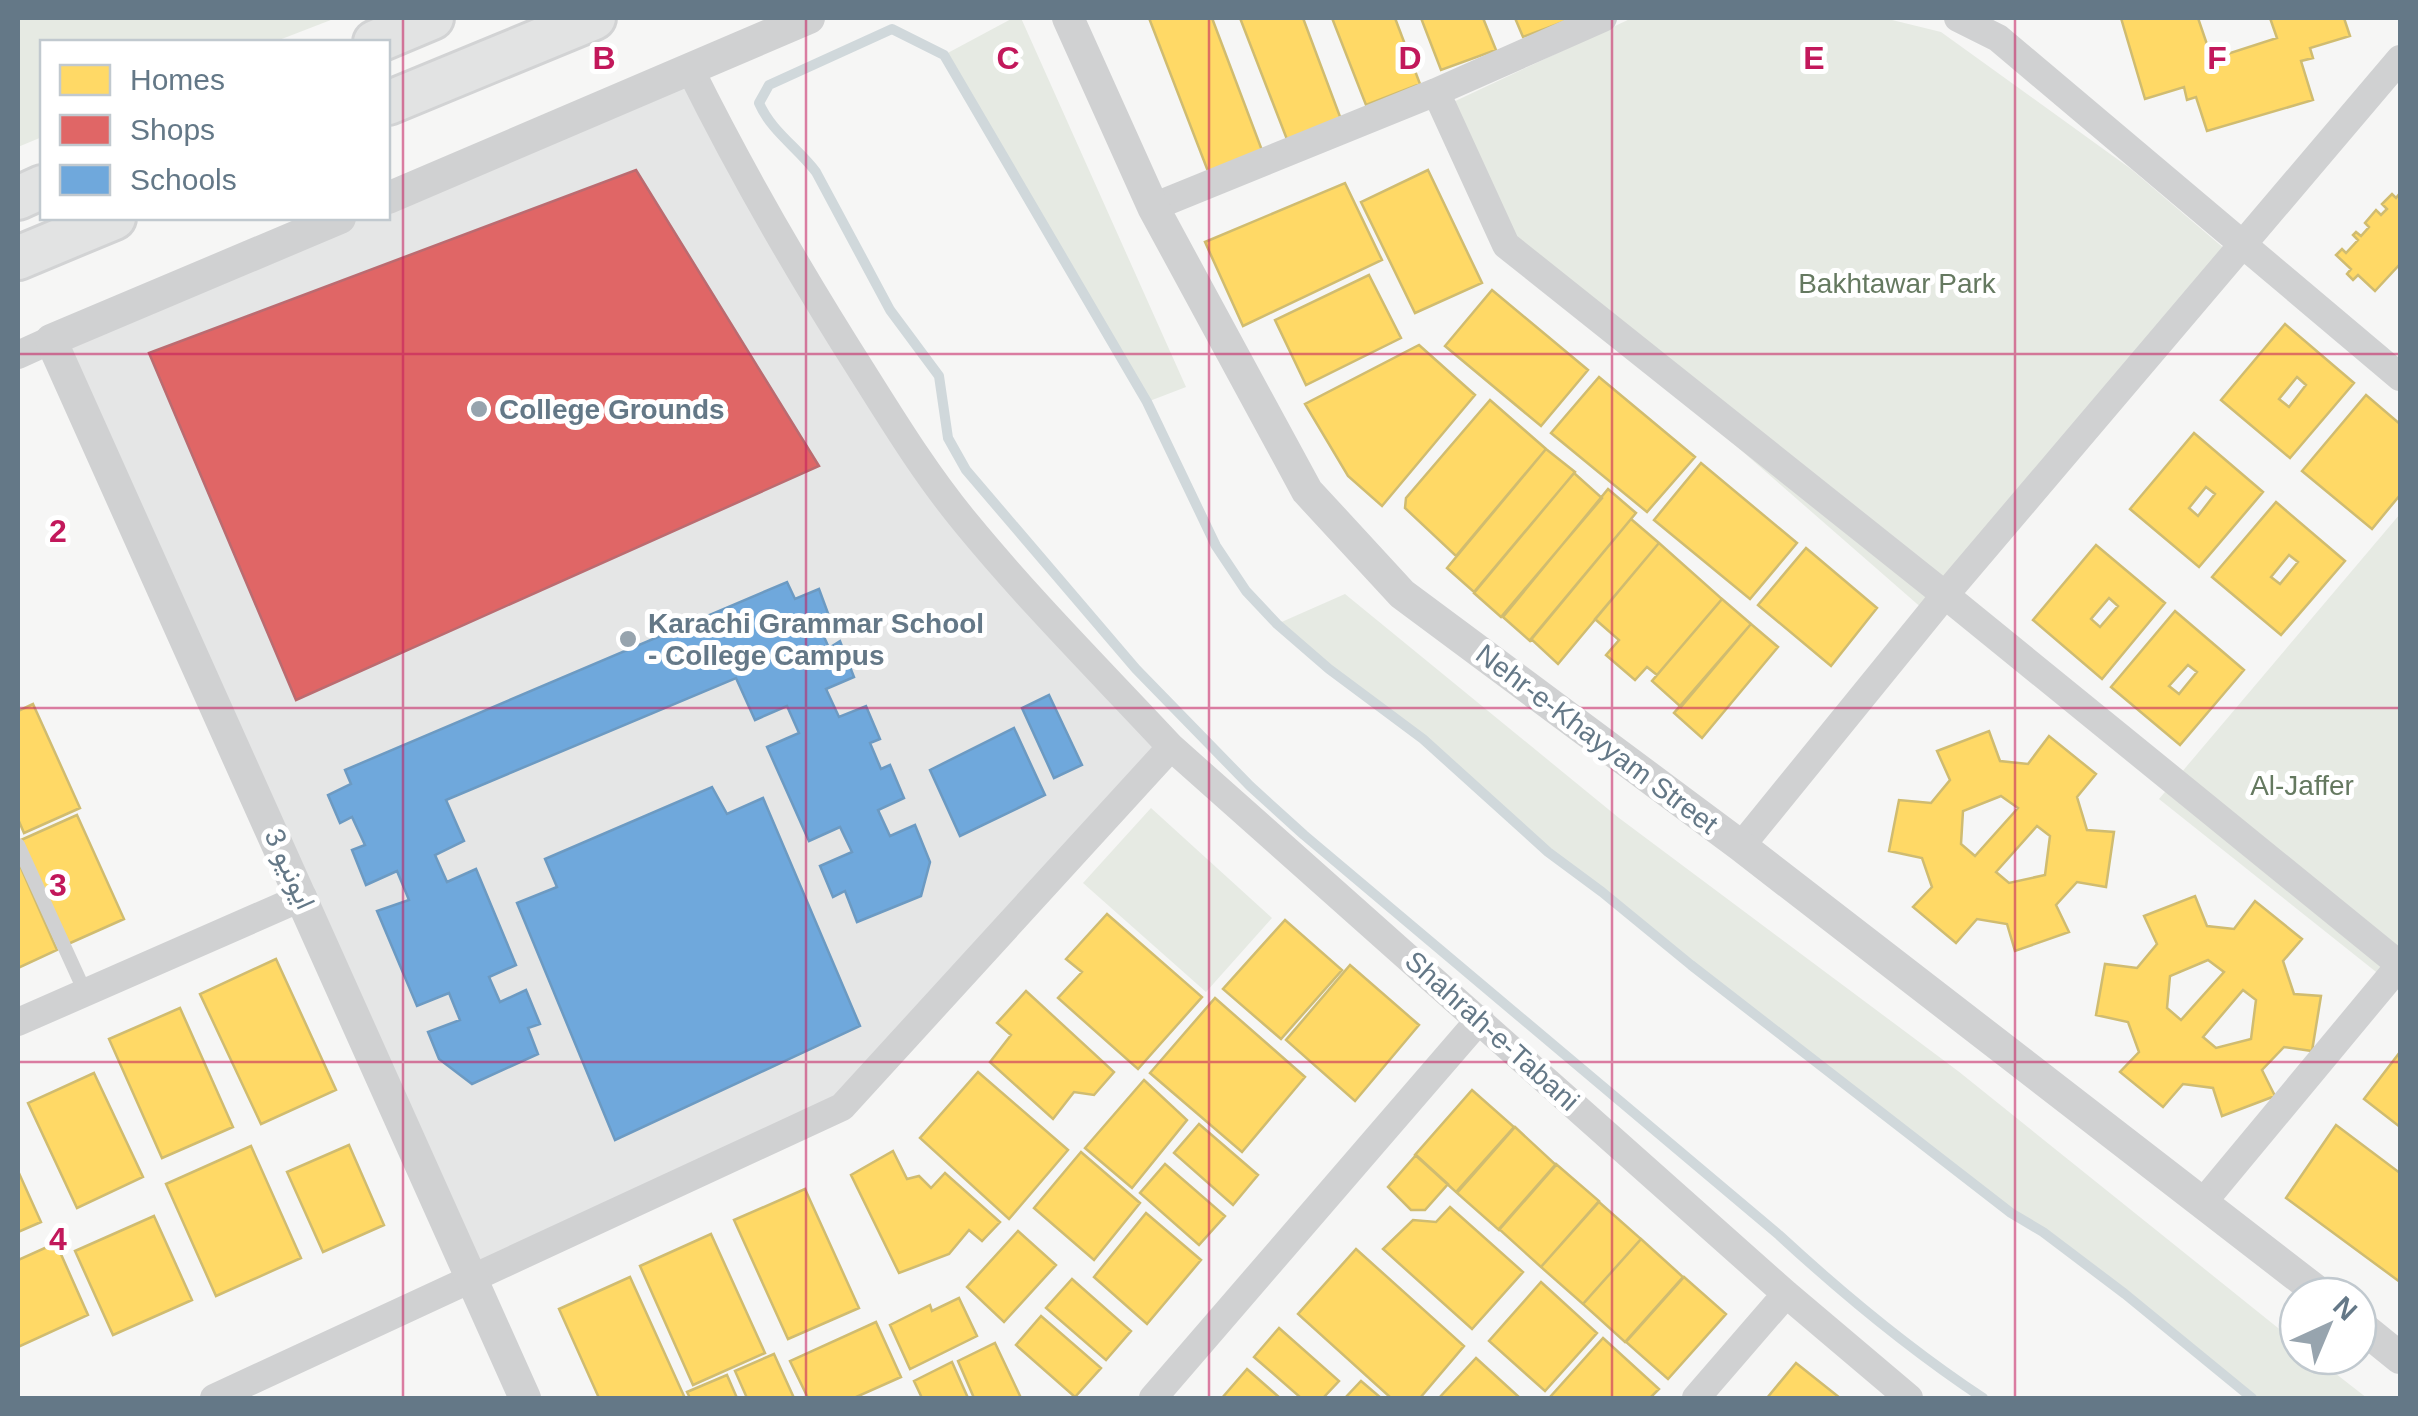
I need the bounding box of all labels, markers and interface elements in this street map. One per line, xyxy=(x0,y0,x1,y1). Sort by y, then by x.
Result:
legend xyxy=(40,40,390,220)
text: B xyxy=(592,40,616,76)
text: C xyxy=(996,40,1020,76)
text: D xyxy=(1398,40,1422,76)
text: E xyxy=(1803,40,1825,76)
text: F xyxy=(2207,40,2227,76)
text: Homes xyxy=(130,63,225,96)
text: Shops xyxy=(130,113,215,146)
text: Schools xyxy=(130,163,237,196)
park label: Bakhtawar Park xyxy=(1798,268,1997,299)
place label: College Grounds xyxy=(499,394,725,425)
marker: College Grounds xyxy=(468,398,490,420)
text: 2 xyxy=(49,513,67,549)
place label: Karachi Grammar School - College Campus xyxy=(648,608,984,671)
marker: Karachi Grammar School - College Campus xyxy=(617,628,639,650)
street label: Nehr-e-Khayyam Street xyxy=(1470,638,1724,840)
park label: Al-Jaffer xyxy=(2250,770,2354,801)
street label: ایونیو 3 xyxy=(257,824,321,915)
text: 3 xyxy=(49,867,67,903)
street label: Shahrah-e-Tabani xyxy=(1399,945,1585,1117)
text: 4 xyxy=(49,1221,67,1257)
north arrow xyxy=(2278,1276,2378,1376)
text: N xyxy=(2327,1290,2363,1327)

